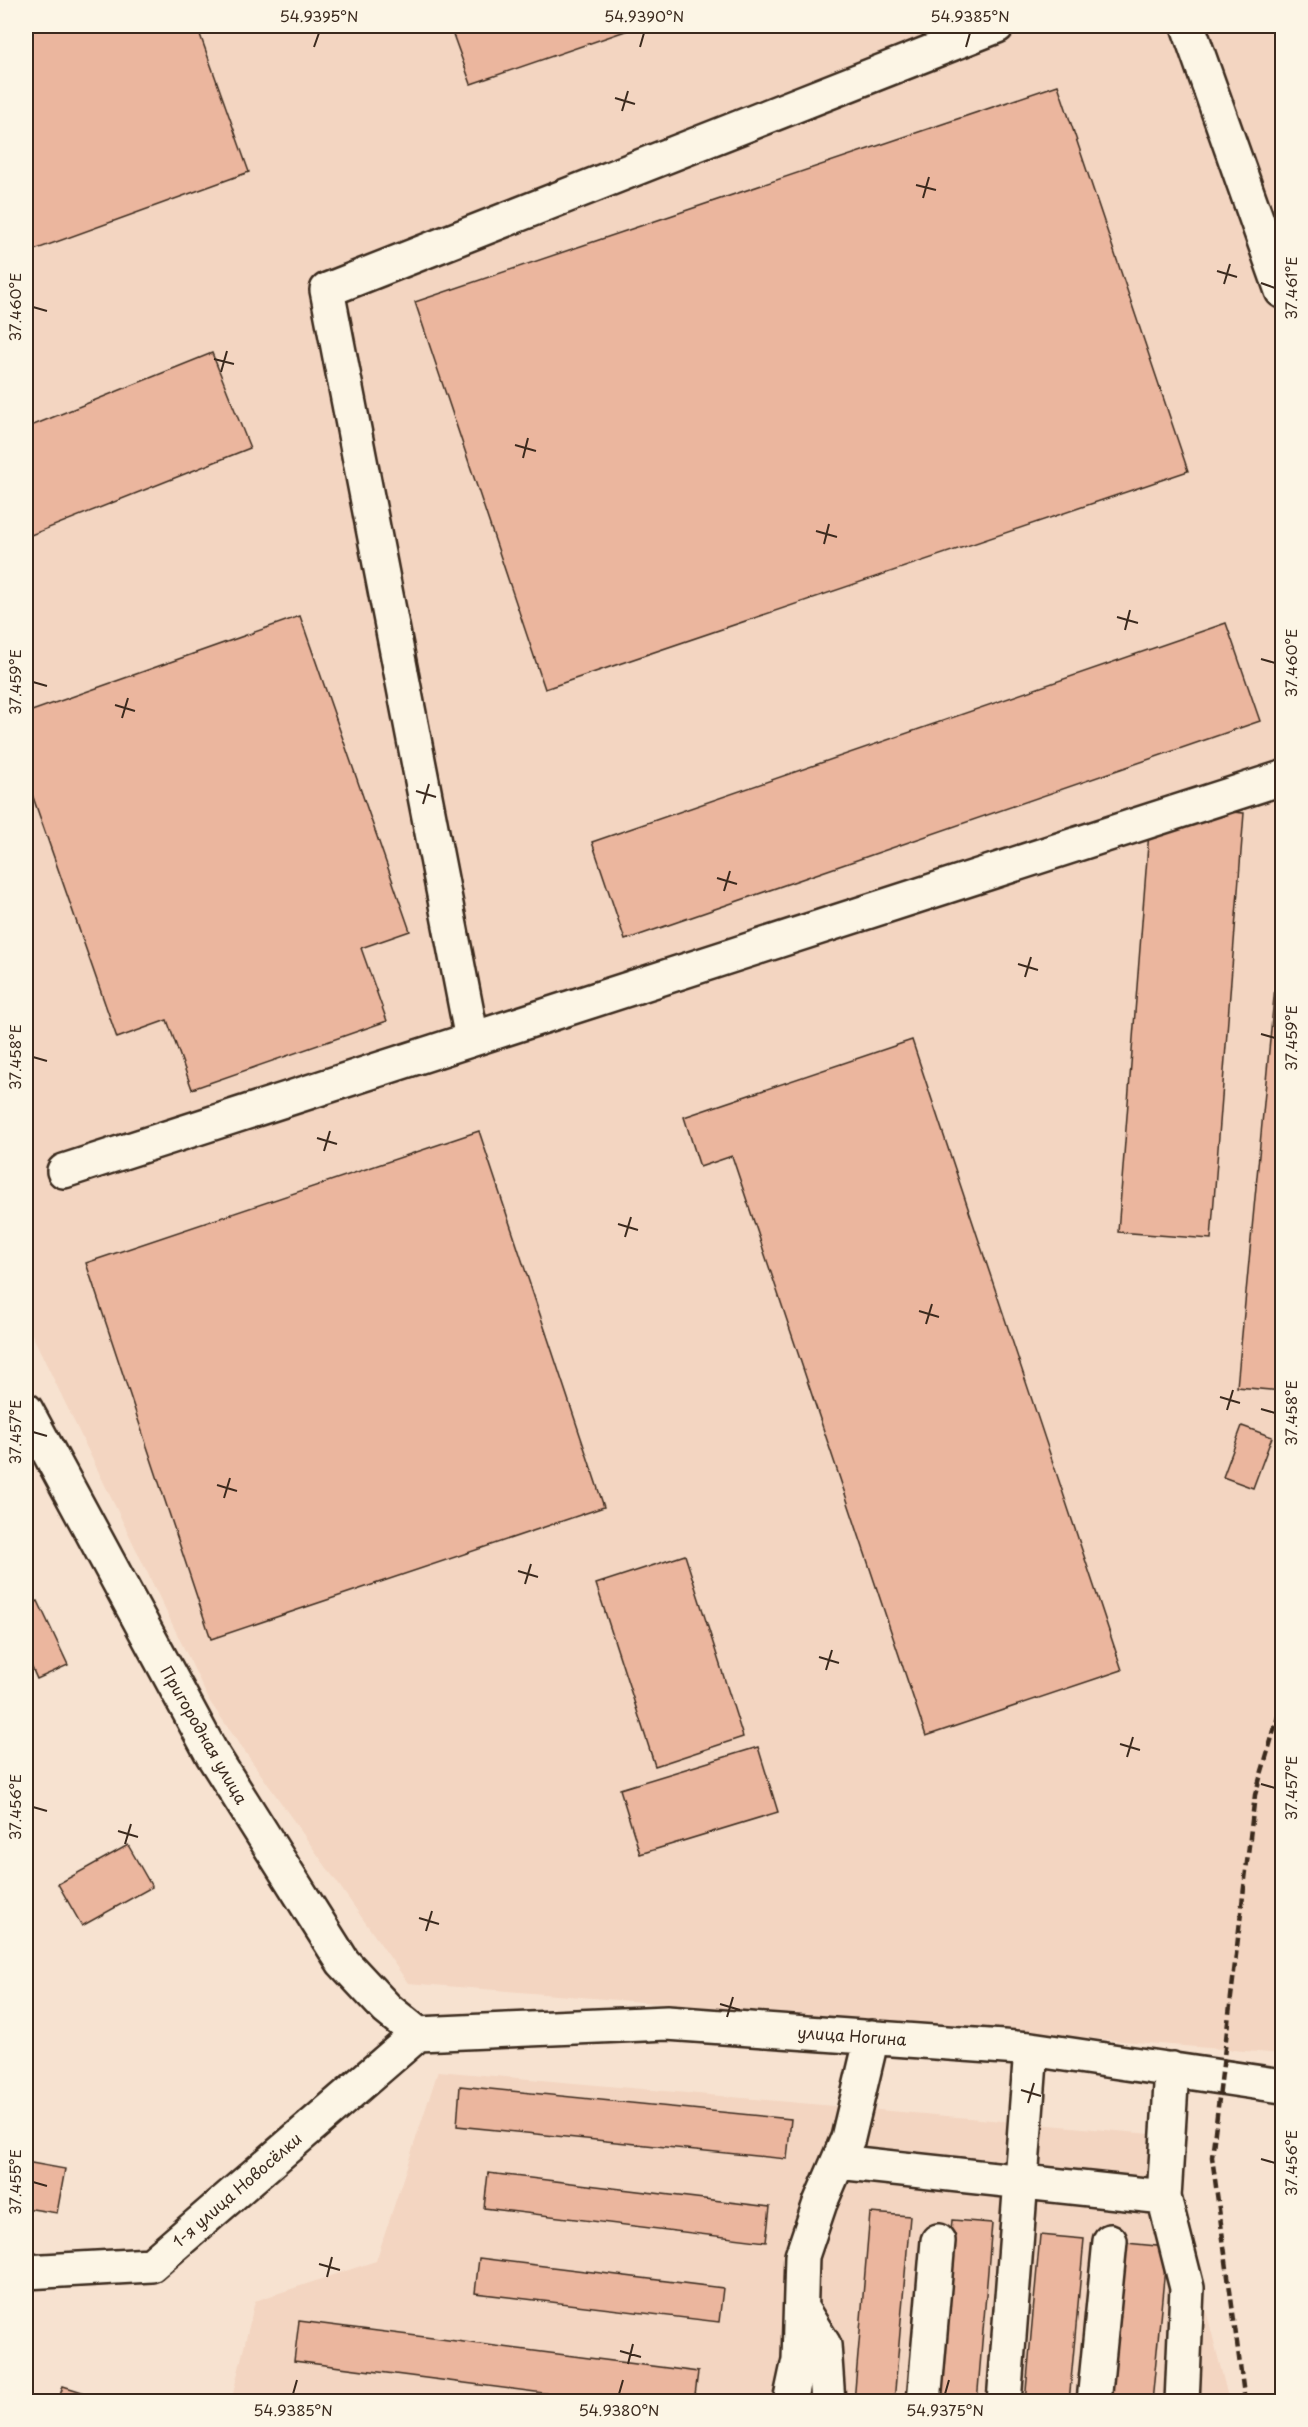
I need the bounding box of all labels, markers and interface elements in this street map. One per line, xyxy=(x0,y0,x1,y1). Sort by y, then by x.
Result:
text: 54.9395°N xyxy=(280,4,358,27)
text: 54.9390°N xyxy=(604,4,684,27)
text: 54.9385°N xyxy=(930,4,1010,27)
text: 37.461°E xyxy=(1279,256,1302,320)
text: 37.460°E xyxy=(3,273,26,341)
text: 37.460°E xyxy=(1279,629,1302,697)
text: 37.459°E xyxy=(3,649,26,715)
text: 37.459°E xyxy=(1279,1005,1302,1071)
text: 37.458°E xyxy=(3,1024,26,1090)
text: 37.458°E xyxy=(1279,1380,1302,1446)
text: 37.457°E xyxy=(3,1399,26,1465)
street label: Пригородная улица xyxy=(155,1661,254,1808)
text: 37.457°E xyxy=(1279,1755,1302,1821)
text: 37.456°E xyxy=(3,1774,26,1840)
street label: улица Ногина xyxy=(797,2019,907,2051)
street label: 1-я улица Новосёлки xyxy=(166,2126,306,2252)
text: 37.456°E xyxy=(1279,2130,1302,2196)
text: 37.455°E xyxy=(3,2149,26,2215)
text: 54.9385°N xyxy=(253,2398,333,2421)
text: 54.9380°N xyxy=(578,2398,660,2421)
text: 54.9375°N xyxy=(906,2398,984,2421)

